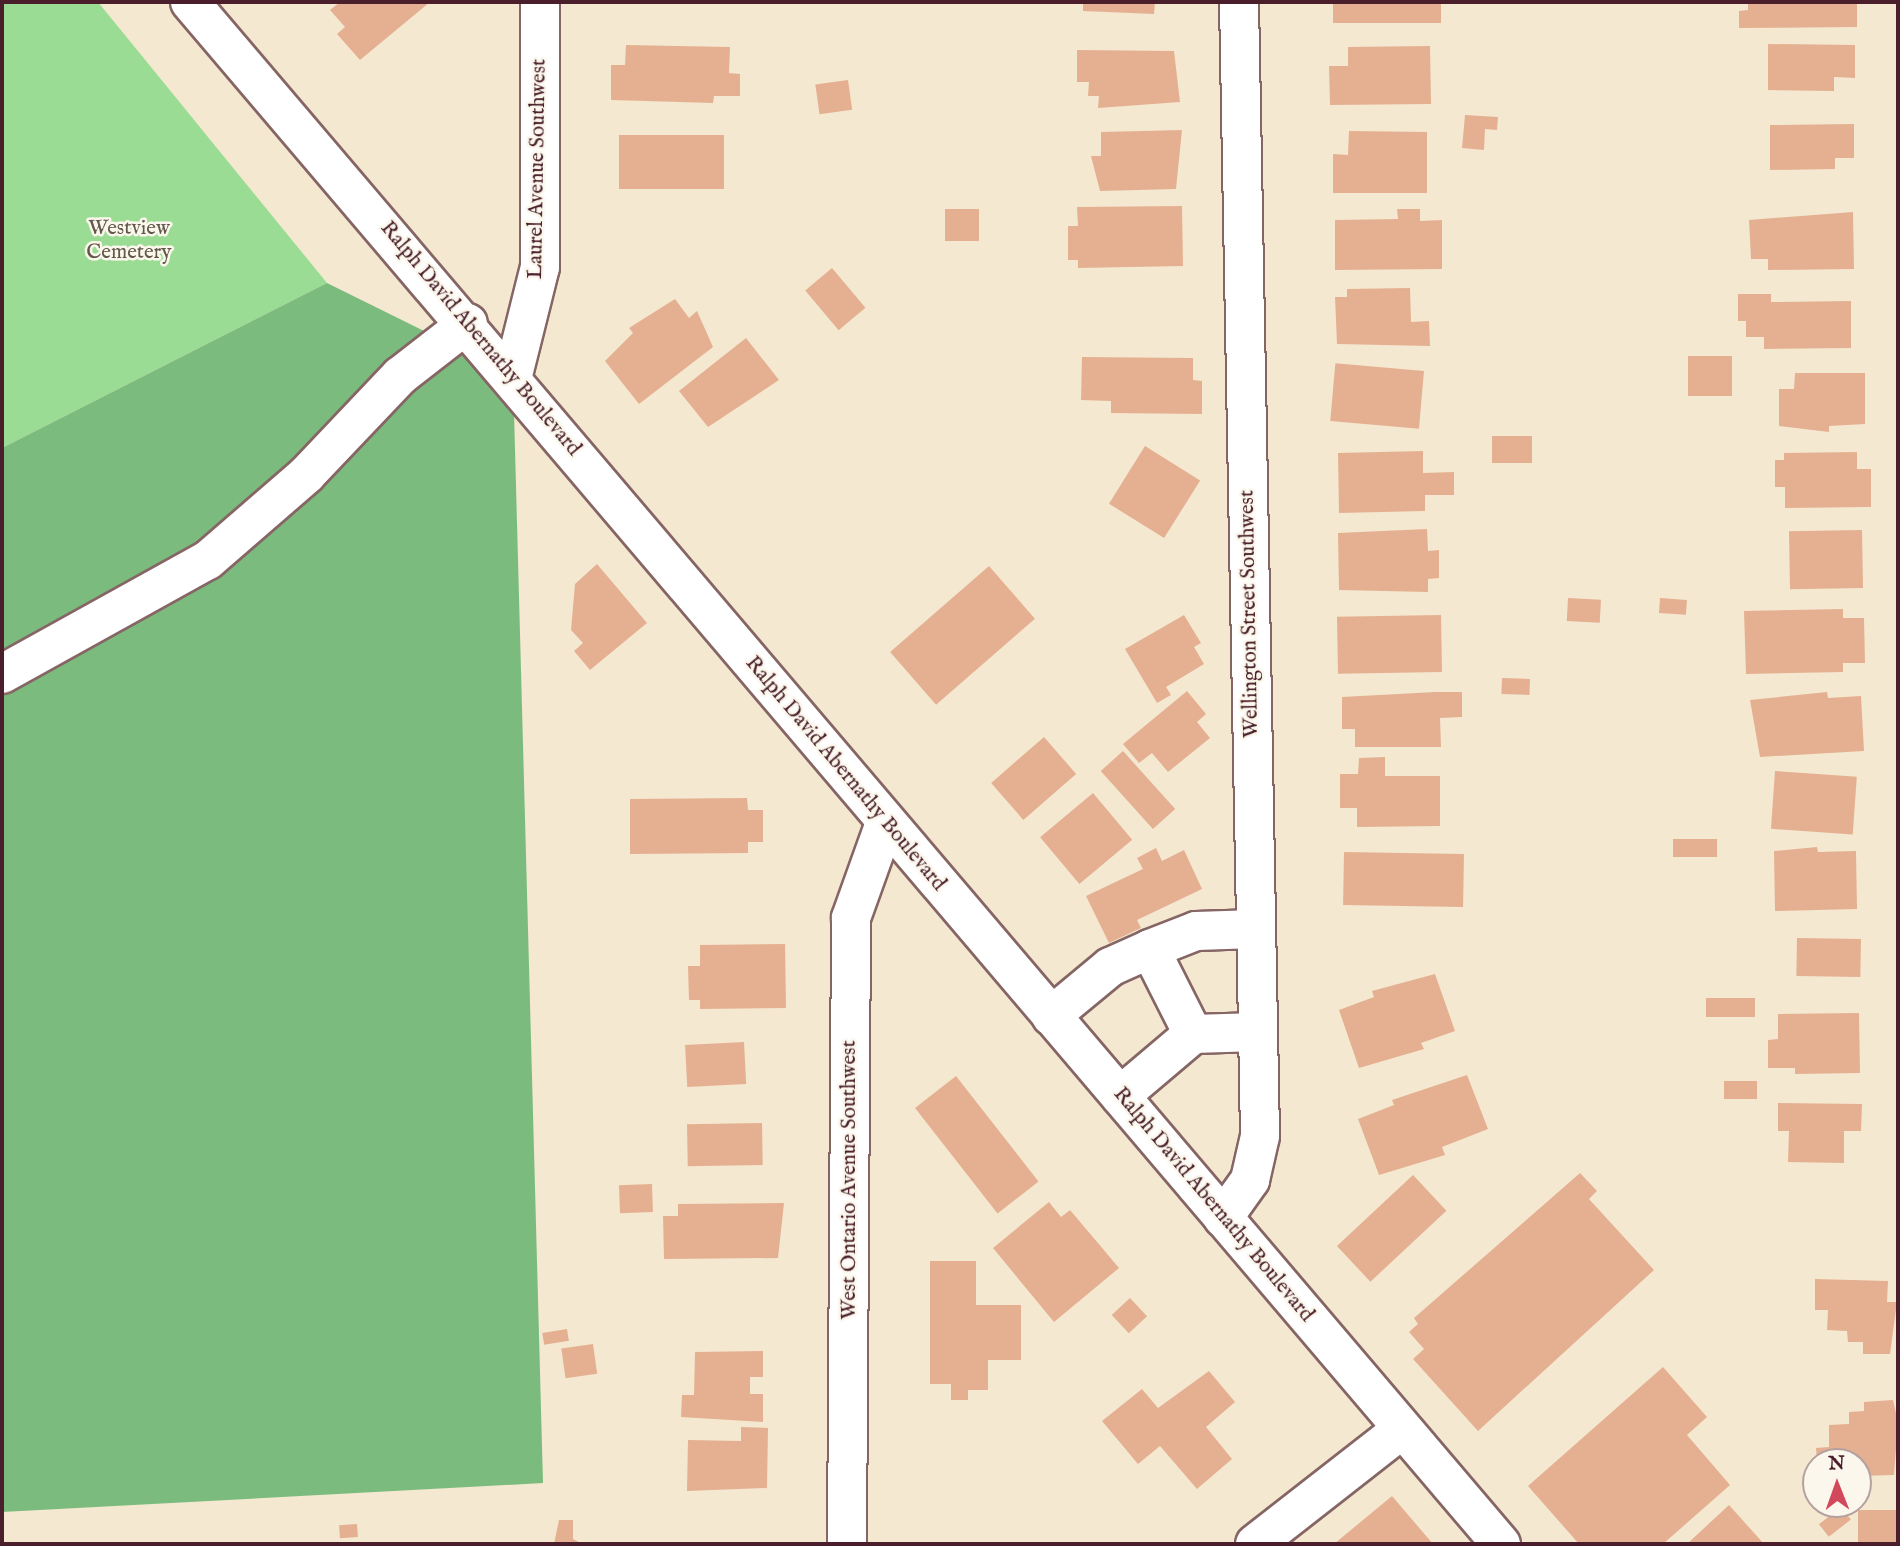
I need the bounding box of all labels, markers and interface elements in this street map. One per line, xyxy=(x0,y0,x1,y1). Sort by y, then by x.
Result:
street label: Laurel Avenue Southwest xyxy=(523,59,553,279)
park label: Westview Cemetery xyxy=(86,216,172,266)
street label: Ralph David Abernathy Boulevard xyxy=(374,216,586,462)
street label: Wellington Street Southwest xyxy=(1235,490,1265,738)
street label: Ralph David Abernathy Boulevard xyxy=(739,651,951,897)
street label: West Ontario Avenue Southwest xyxy=(837,1040,863,1320)
street label: Ralph David Abernathy Boulevard xyxy=(1107,1082,1319,1328)
north arrow xyxy=(1802,1448,1872,1518)
text: N xyxy=(1828,1452,1845,1476)

